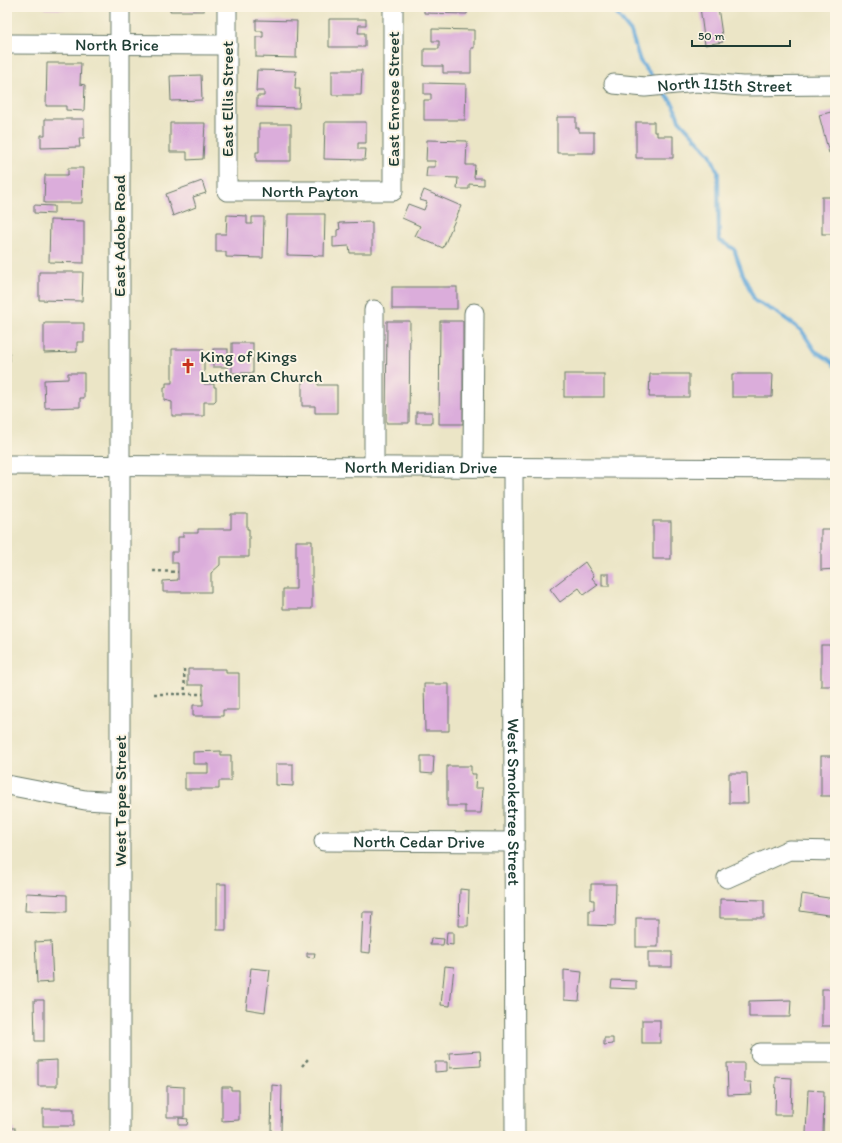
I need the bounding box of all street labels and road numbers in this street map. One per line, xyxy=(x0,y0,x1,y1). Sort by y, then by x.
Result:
street label: East Enrose Street xyxy=(383,31,403,167)
street label: North Brice xyxy=(75,34,159,55)
street label: East Ellis Street xyxy=(217,40,237,157)
street label: North 115th Street xyxy=(656,72,793,96)
street label: East Adobe Road xyxy=(109,175,129,297)
street label: North Payton xyxy=(262,181,359,201)
street label: North Meridian Drive xyxy=(345,457,497,477)
street label: West Smoketree Street xyxy=(504,718,524,886)
street label: West Tepee Street xyxy=(110,735,130,867)
street label: North Cedar Drive xyxy=(353,831,485,852)

